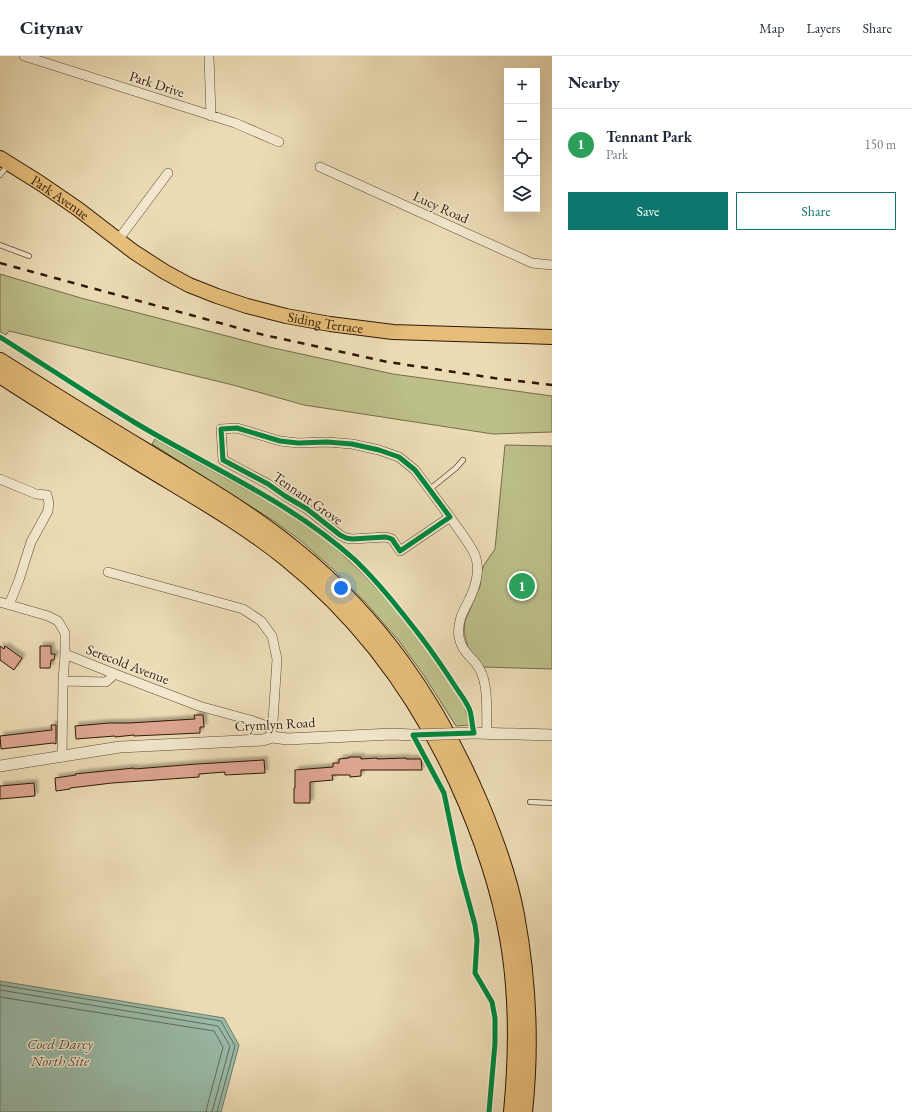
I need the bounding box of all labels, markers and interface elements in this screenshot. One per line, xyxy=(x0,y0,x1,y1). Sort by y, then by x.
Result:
text: Citynav xyxy=(20,15,83,40)
text: Map xyxy=(759,19,784,37)
text: Layers xyxy=(806,19,841,37)
text: Share xyxy=(863,19,892,37)
street label: Park Drive xyxy=(127,67,187,101)
map controls xyxy=(504,68,540,212)
button: + xyxy=(504,68,540,104)
text: Nearby xyxy=(568,71,620,93)
button: − xyxy=(504,104,540,140)
text: Tennant Park xyxy=(606,127,692,146)
text: 1 xyxy=(578,136,584,153)
text: 150 m xyxy=(865,136,896,153)
button: locate xyxy=(504,140,540,176)
text: Park xyxy=(606,146,628,163)
street label: Park Avenue xyxy=(28,171,94,224)
button: layers xyxy=(504,176,540,212)
street label: Lucy Road xyxy=(410,187,473,228)
button: Save xyxy=(568,192,728,230)
button: Share xyxy=(736,192,896,230)
street label: Siding Terrace xyxy=(286,308,365,337)
street label: Tennant Grove xyxy=(270,467,347,529)
pin: 1 xyxy=(509,571,535,601)
your location xyxy=(331,578,351,598)
street label: Serecold Avenue xyxy=(84,640,173,688)
street label: Crymlyn Road xyxy=(234,713,317,735)
water label: Coed Darcy North Site xyxy=(27,1034,93,1070)

